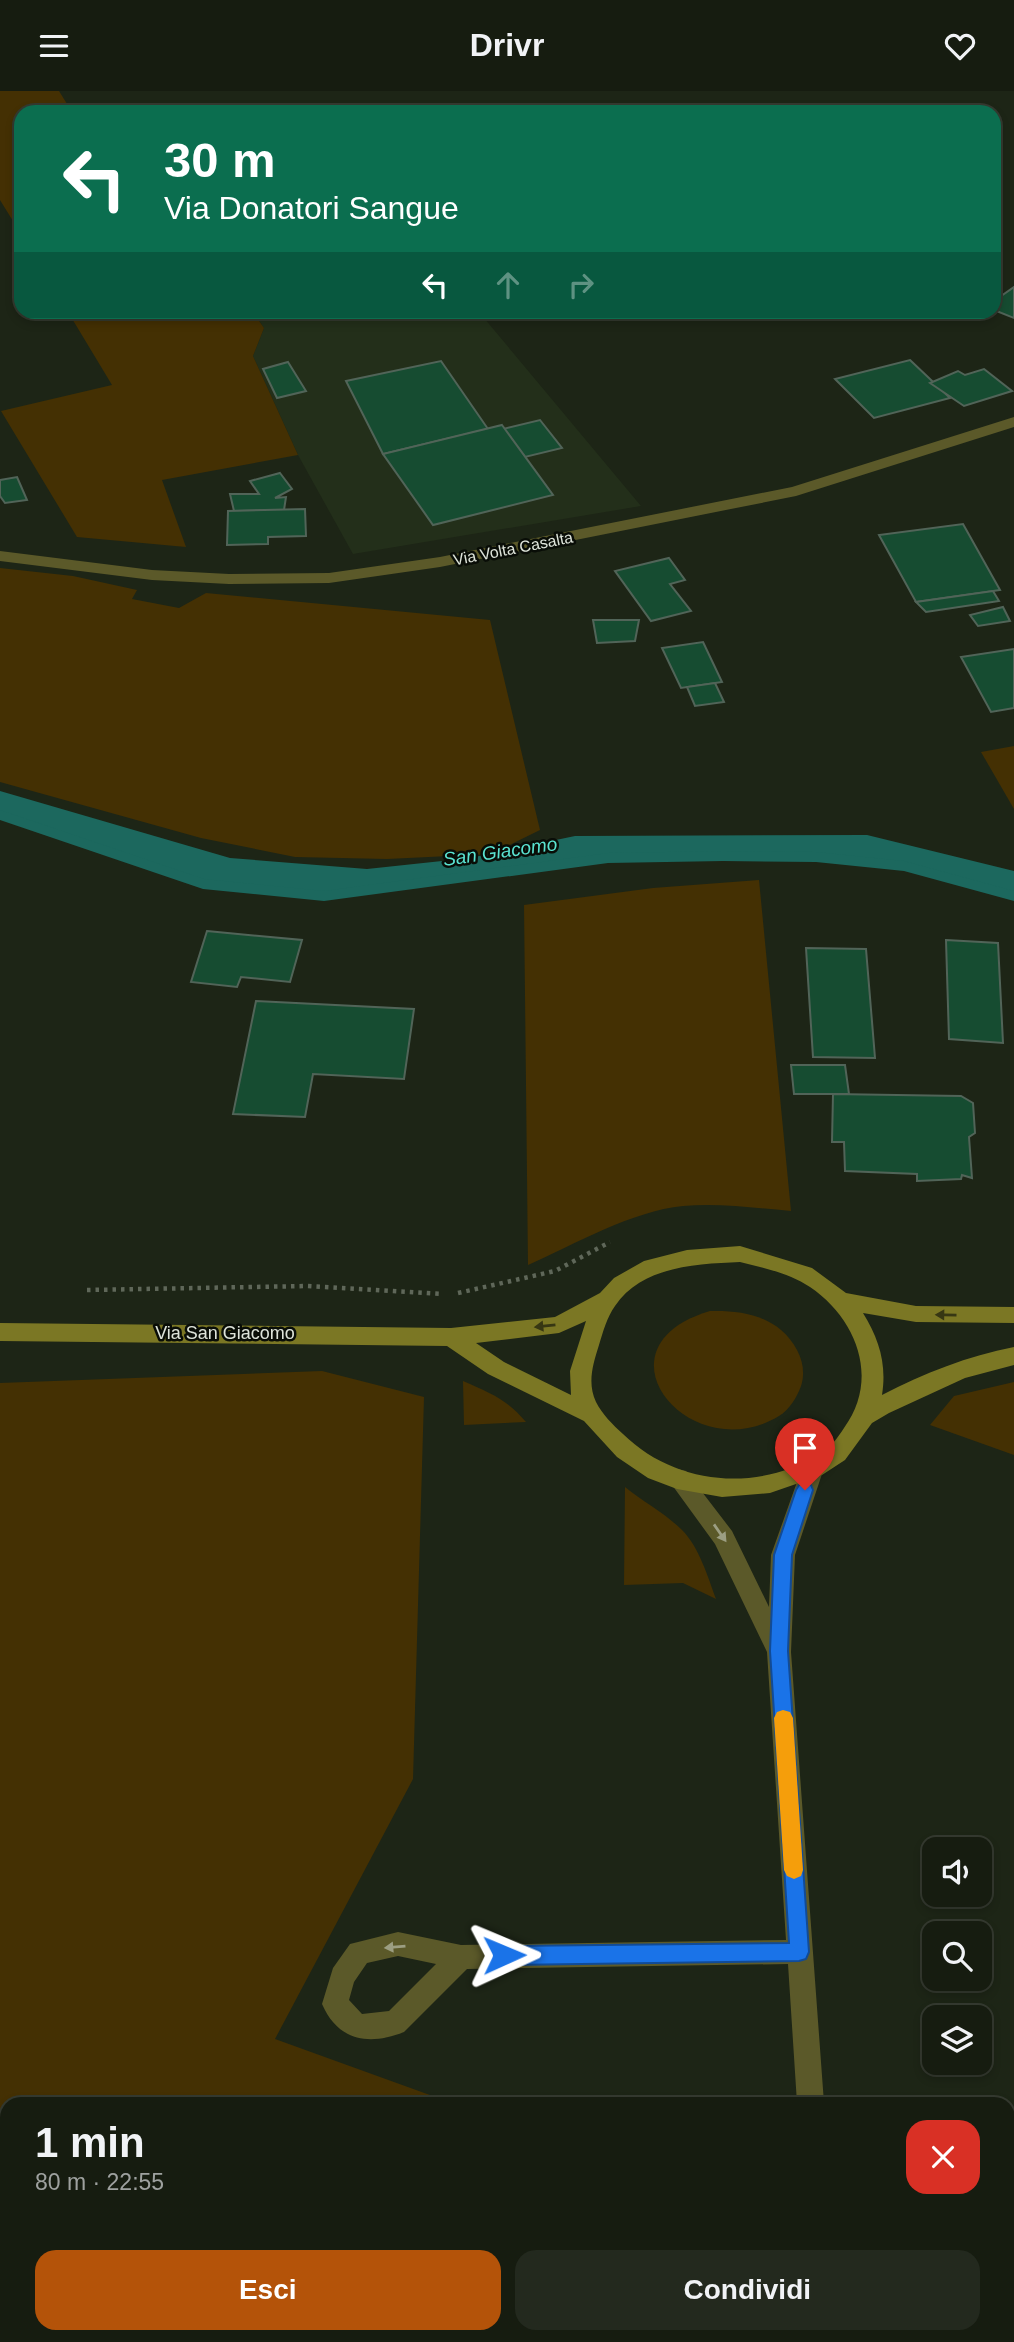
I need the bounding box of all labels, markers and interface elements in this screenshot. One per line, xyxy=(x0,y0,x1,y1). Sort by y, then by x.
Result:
icon: menu xyxy=(35,27,73,65)
text: Drivr xyxy=(470,27,544,63)
icon: heart xyxy=(941,27,979,65)
icon: left xyxy=(49,133,140,224)
text: 30 m xyxy=(164,133,276,187)
text: Via Donatori Sangue xyxy=(164,190,459,226)
icon: left xyxy=(416,266,454,304)
icon: ahead xyxy=(489,266,527,304)
icon: right xyxy=(562,266,600,304)
street label: Via Volta Casalta xyxy=(452,529,574,568)
water label: San Giacomo xyxy=(442,833,559,870)
one-way arrow xyxy=(935,1309,957,1321)
one-way arrow xyxy=(534,1321,556,1332)
street label: Via San Giacomo xyxy=(155,1323,295,1343)
pin xyxy=(775,1418,835,1490)
icon: arrive xyxy=(786,1429,824,1467)
one-way arrow xyxy=(713,1523,726,1543)
map controls xyxy=(922,1837,992,2075)
button: sound xyxy=(922,1837,992,1907)
position arrow xyxy=(467,1918,541,1992)
button: search xyxy=(922,1921,992,1991)
one-way arrow xyxy=(384,1942,406,1953)
button: layers xyxy=(922,2005,992,2075)
text: 1 min xyxy=(35,2119,145,2166)
button: close xyxy=(906,2120,980,2194)
text: 80 m · 22:55 xyxy=(35,2169,164,2195)
button: Esci xyxy=(35,2250,501,2330)
button: Condividi xyxy=(515,2250,980,2330)

